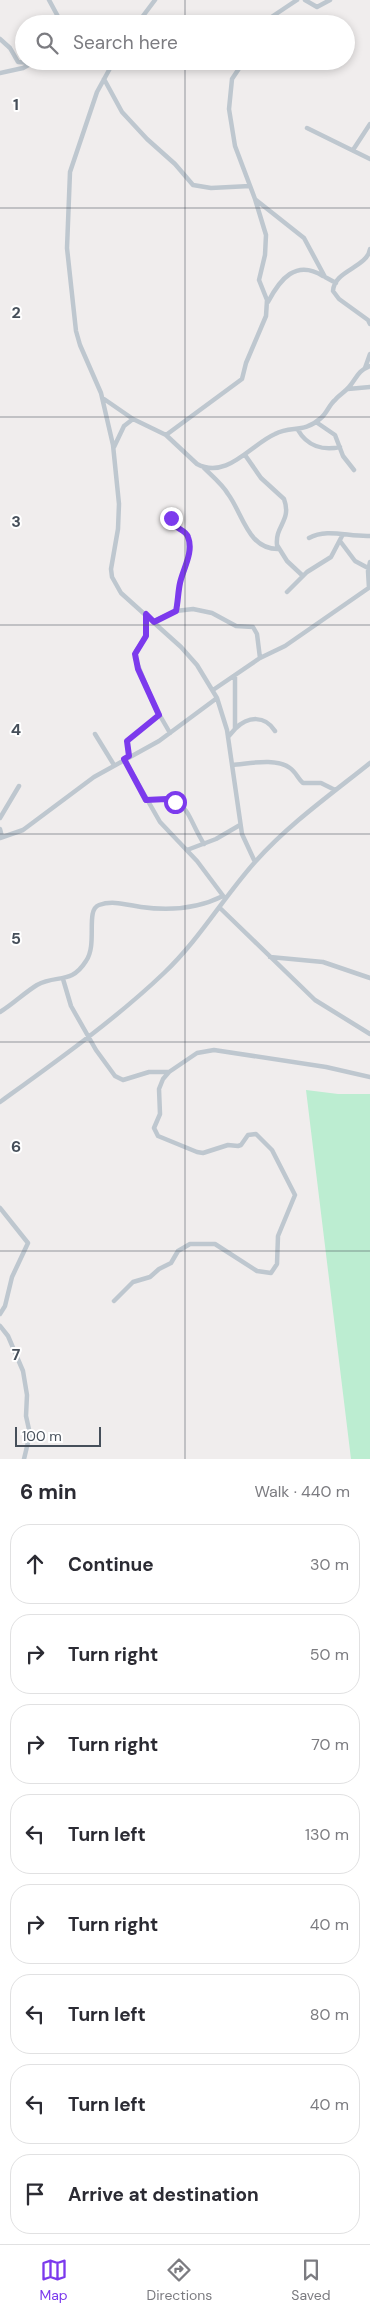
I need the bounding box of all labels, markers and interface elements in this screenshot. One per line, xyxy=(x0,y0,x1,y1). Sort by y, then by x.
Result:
search box xyxy=(15,15,355,70)
icon: search xyxy=(33,29,61,57)
text: Search here xyxy=(73,30,178,55)
text: 1 xyxy=(13,94,19,115)
text: 2 xyxy=(11,302,21,323)
route end xyxy=(160,507,183,530)
text: 3 xyxy=(11,511,21,532)
text: 4 xyxy=(11,719,21,740)
route start xyxy=(164,791,187,814)
text: 5 xyxy=(11,928,21,949)
text: 6 xyxy=(11,1136,21,1157)
text: 7 xyxy=(12,1344,21,1365)
scale bar xyxy=(15,1424,101,1447)
text: 100 m xyxy=(22,1427,62,1445)
text: 6 min xyxy=(20,1478,77,1506)
text: Walk · 440 m xyxy=(254,1481,350,1502)
icon: ahead xyxy=(21,1550,49,1578)
text: Continue xyxy=(68,1552,154,1577)
text: 30 m xyxy=(310,1554,349,1575)
icon: right xyxy=(21,1640,49,1668)
text: Turn right xyxy=(68,1642,158,1667)
text: 50 m xyxy=(310,1644,349,1665)
icon: right xyxy=(21,1730,49,1758)
text: Turn right xyxy=(68,1732,158,1757)
text: 70 m xyxy=(311,1734,349,1755)
icon: left xyxy=(21,1820,49,1848)
text: Turn left xyxy=(68,1822,146,1847)
text: 130 m xyxy=(305,1824,349,1845)
icon: right xyxy=(21,1910,49,1938)
text: Turn right xyxy=(68,1912,158,1937)
text: 40 m xyxy=(310,1914,349,1935)
icon: left xyxy=(21,2000,49,2028)
text: Turn left xyxy=(68,2002,146,2027)
text: 80 m xyxy=(310,2004,349,2025)
icon: left xyxy=(21,2090,49,2118)
text: Turn left xyxy=(68,2092,146,2117)
text: 40 m xyxy=(310,2094,349,2115)
icon: arrive xyxy=(21,2180,49,2208)
text: Arrive at destination xyxy=(68,2182,259,2207)
tab: Map xyxy=(39,2256,68,2304)
tab: Directions xyxy=(147,2256,212,2304)
tab: Saved xyxy=(291,2256,331,2304)

